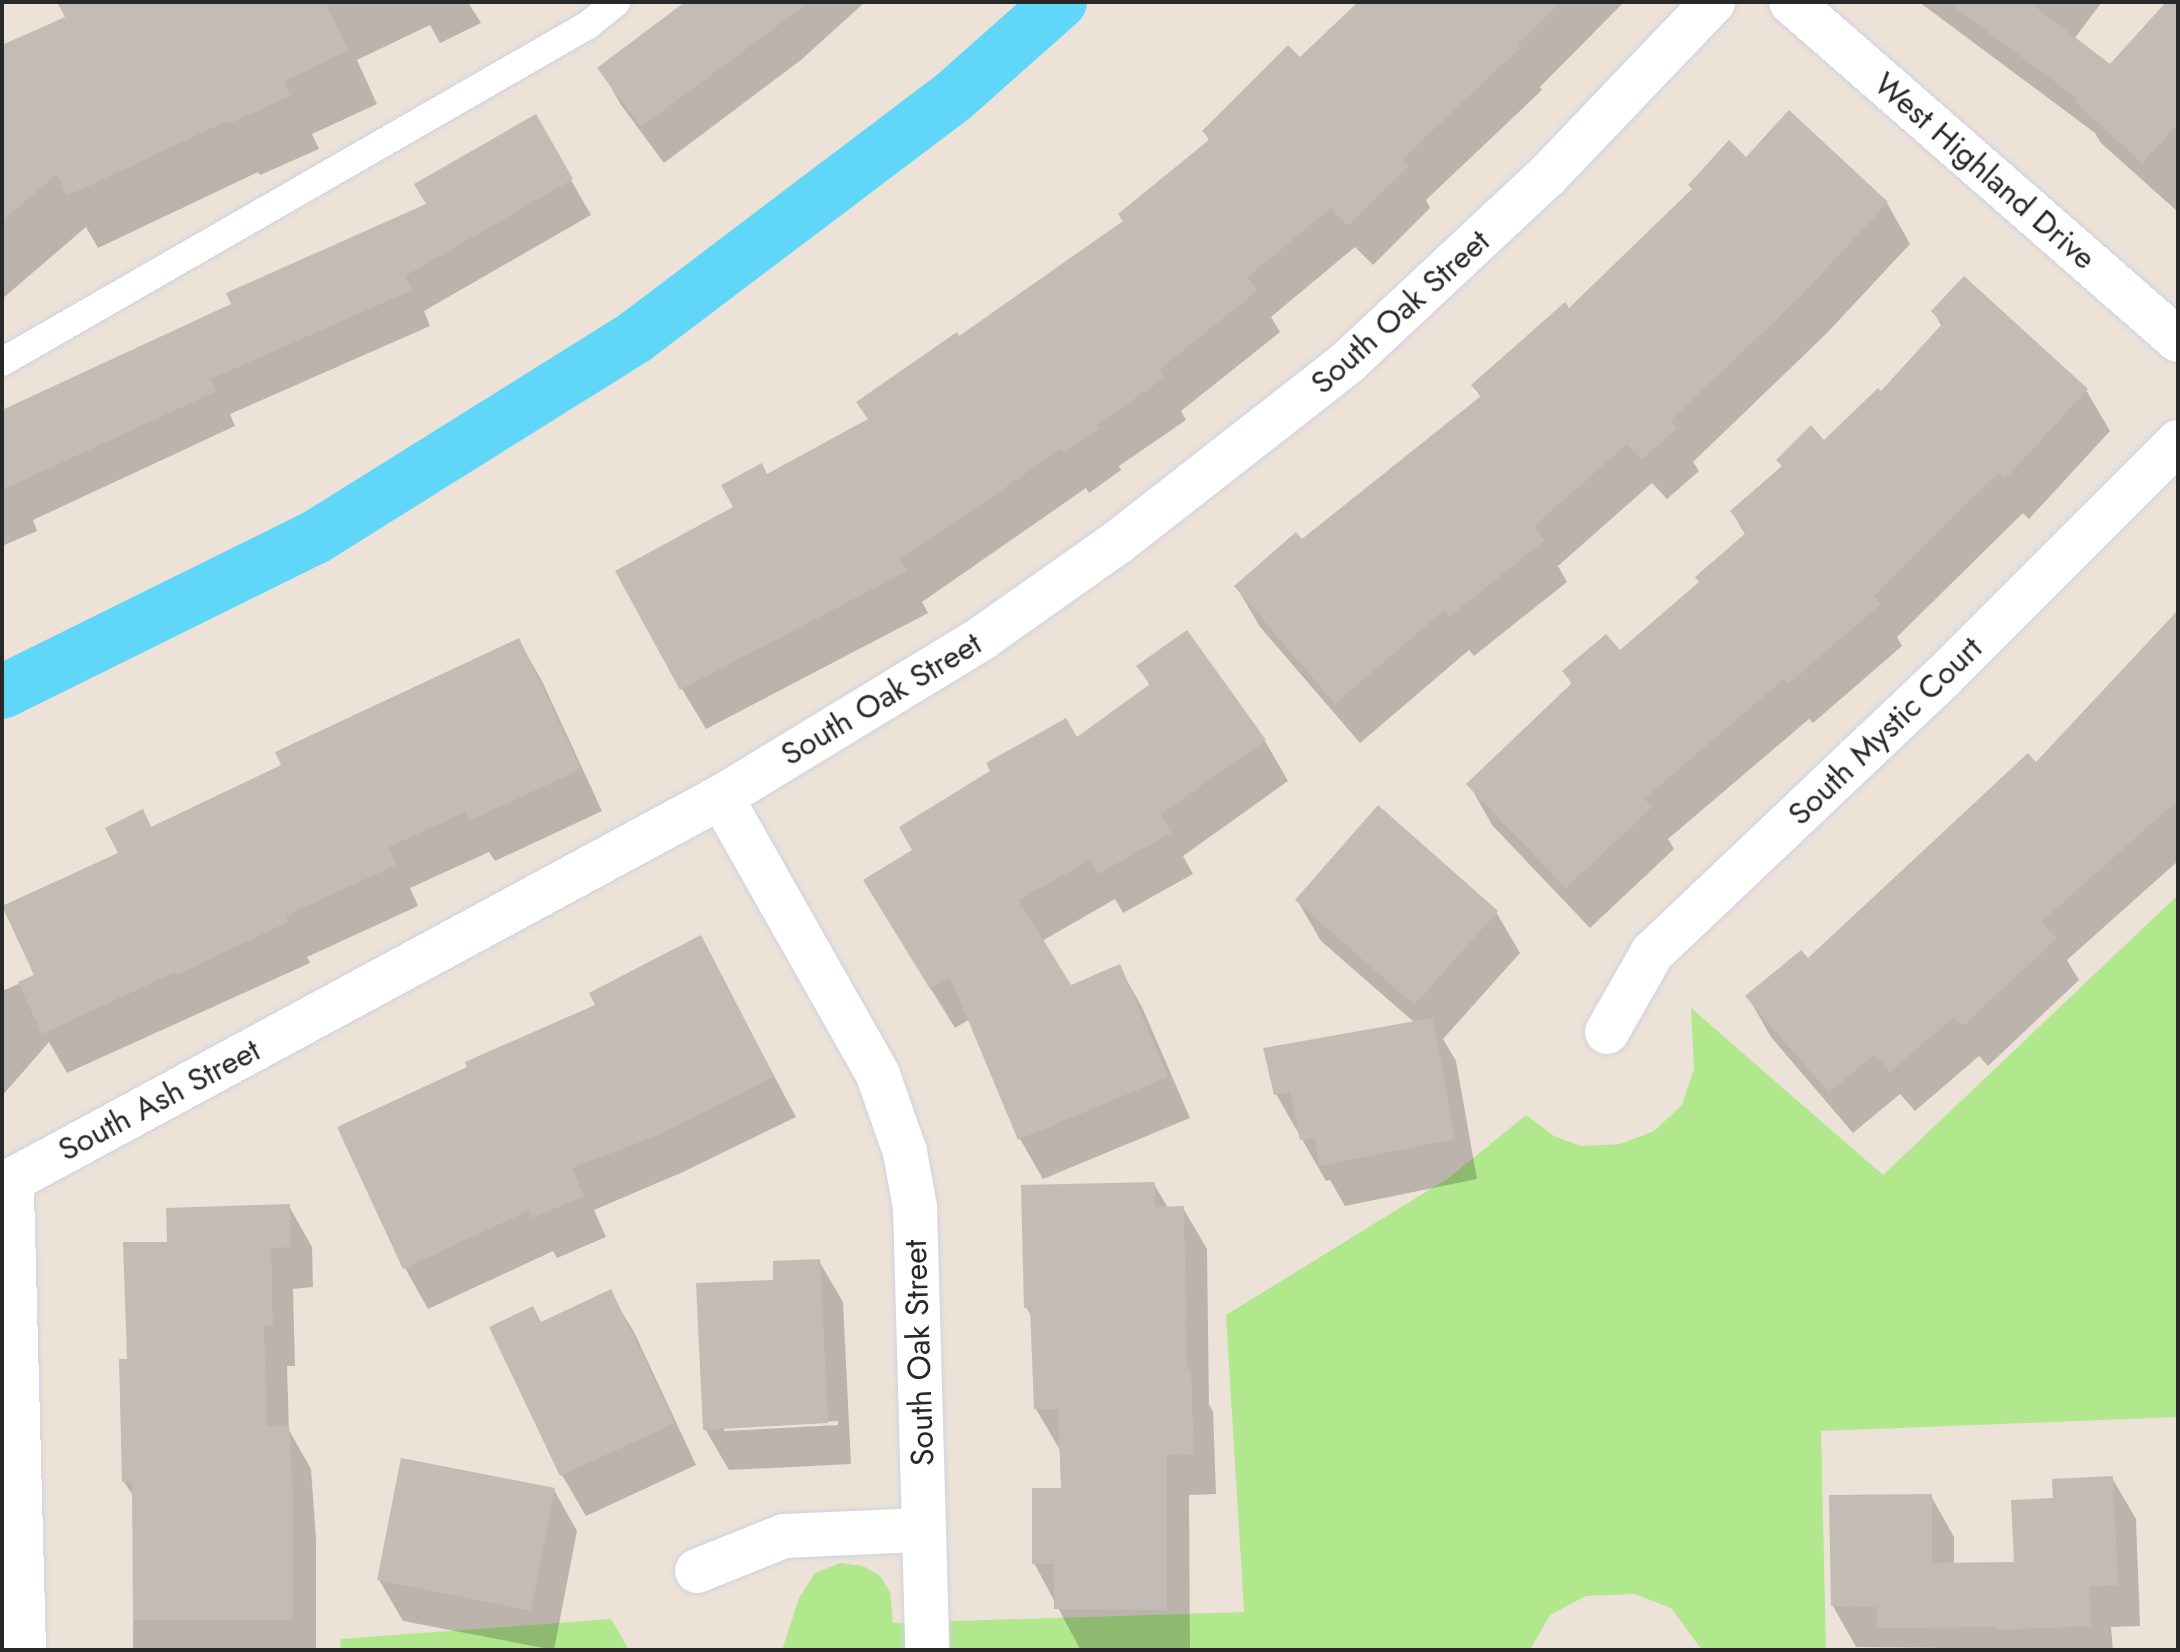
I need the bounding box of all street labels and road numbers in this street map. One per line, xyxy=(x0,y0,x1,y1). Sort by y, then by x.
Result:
street label: West Highland Drive xyxy=(1867,64,2103,278)
street label: South Oak Street xyxy=(1303,222,1497,402)
street label: South Oak Street xyxy=(774,624,988,774)
street label: South Mystic Court xyxy=(1780,629,1990,833)
street label: South Ash Street xyxy=(52,1031,266,1169)
street label: South Oak Street xyxy=(896,1239,942,1467)

